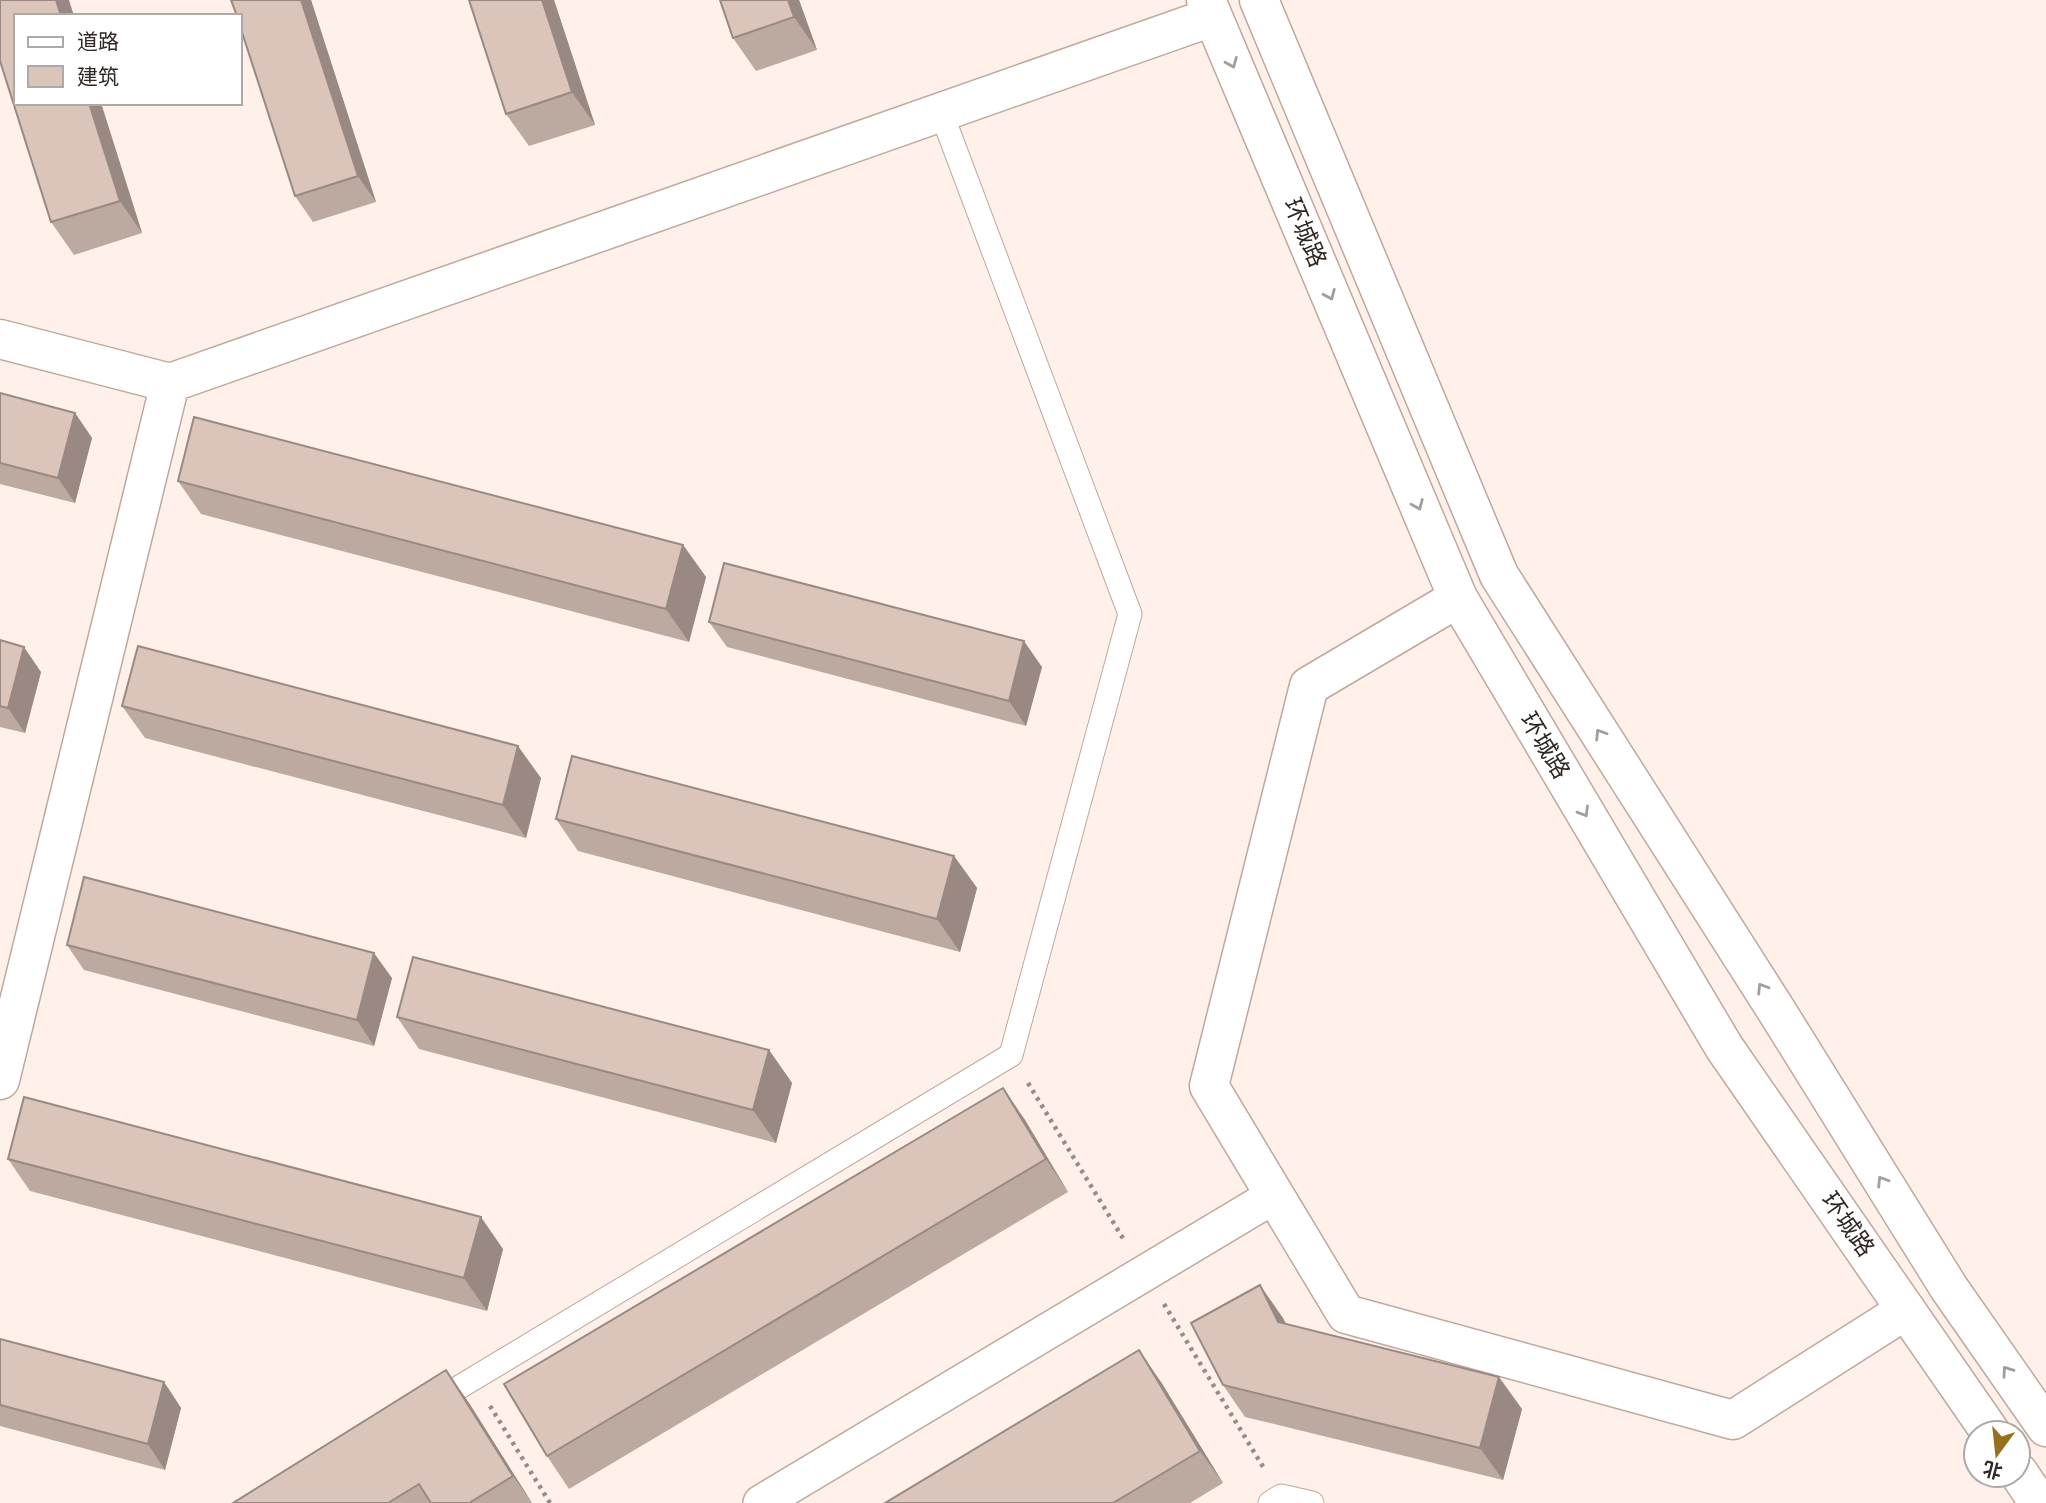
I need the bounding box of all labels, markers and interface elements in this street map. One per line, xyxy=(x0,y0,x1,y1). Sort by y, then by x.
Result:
legend xyxy=(14,14,242,105)
text: 道路 xyxy=(77,31,119,53)
one-way arrow xyxy=(1223,56,1237,68)
text: 建筑 xyxy=(77,66,119,88)
street label: 环城路 xyxy=(1279,194,1331,271)
one-way arrow xyxy=(1322,288,1336,301)
one-way arrow xyxy=(1410,498,1424,510)
street label: 环城路 xyxy=(1515,708,1575,783)
one-way arrow xyxy=(1596,729,1609,742)
one-way arrow xyxy=(1576,805,1589,818)
one-way arrow xyxy=(1757,982,1770,995)
one-way arrow xyxy=(1878,1175,1891,1188)
street label: 环城路 xyxy=(1817,1187,1879,1261)
one-way arrow xyxy=(2003,1366,2015,1379)
north arrow xyxy=(1962,1419,2032,1489)
text: 北 xyxy=(1981,1457,2005,1482)

